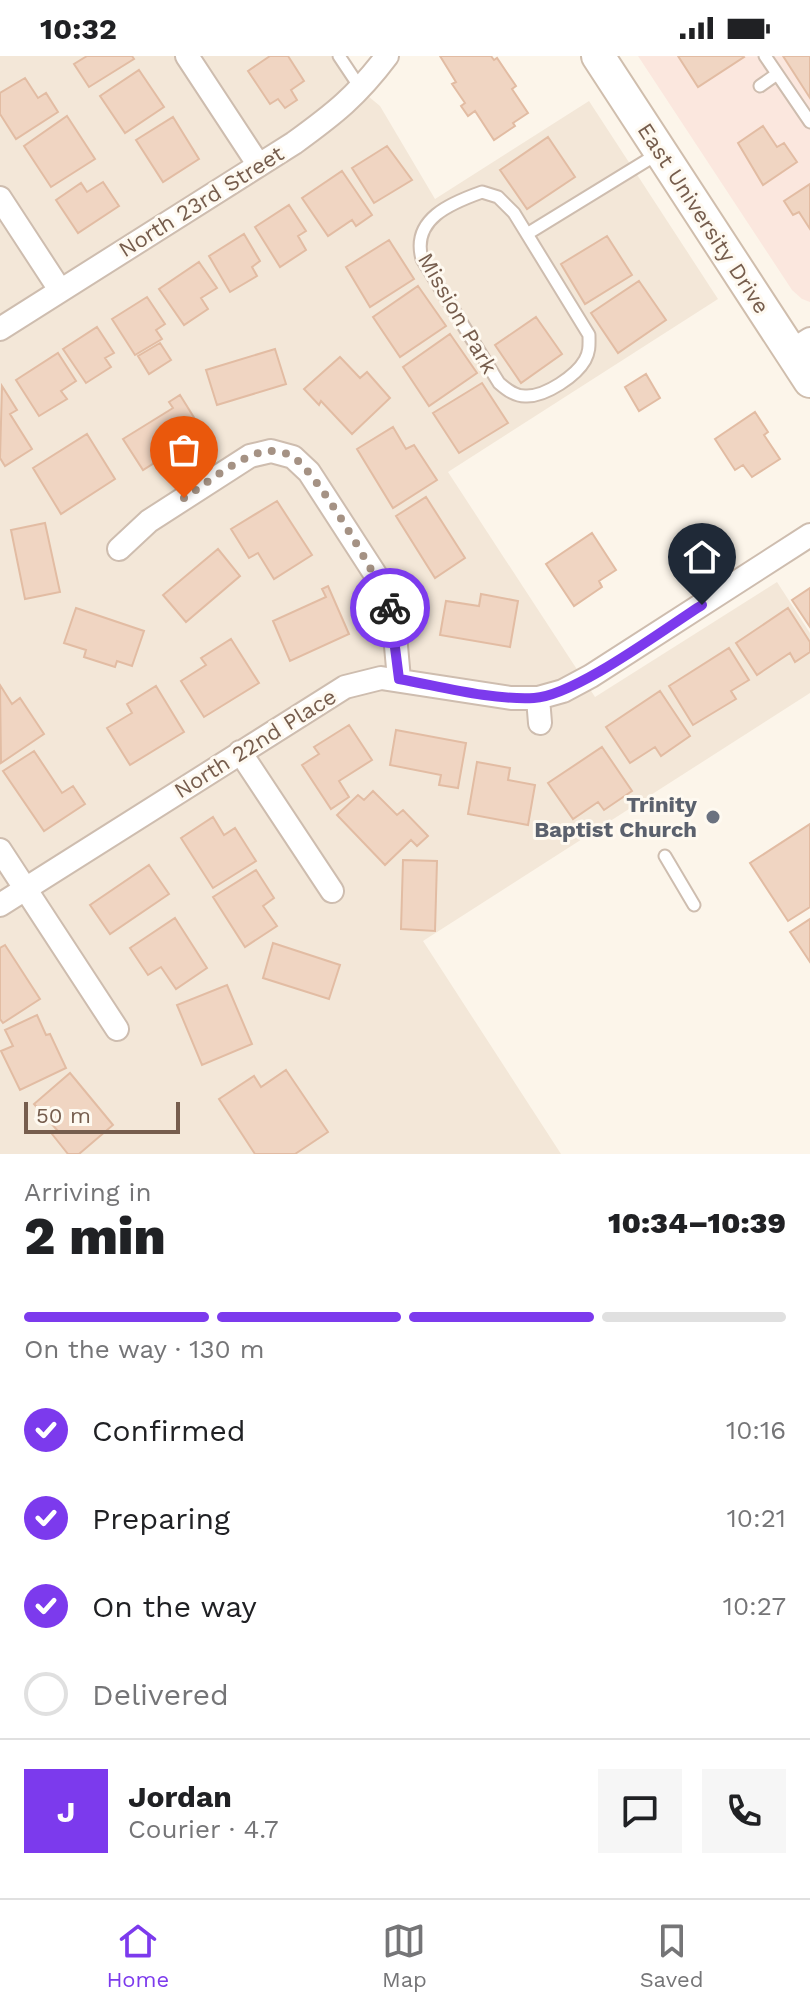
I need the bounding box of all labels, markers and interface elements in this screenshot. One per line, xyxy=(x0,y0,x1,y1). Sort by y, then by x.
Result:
text: 10:32 xyxy=(40,11,117,46)
street label: East University Drive xyxy=(633,118,775,318)
street label: North 23rd Street xyxy=(114,141,288,262)
street label: Mission Park xyxy=(413,248,502,378)
pin xyxy=(150,416,218,498)
icon: bag xyxy=(162,428,206,472)
pin xyxy=(668,523,736,605)
icon: home xyxy=(680,535,724,579)
courier xyxy=(350,568,430,648)
icon: bike xyxy=(368,586,412,630)
street label: North 22nd Place xyxy=(170,684,341,803)
place label: Trinity Baptist Church xyxy=(534,792,698,842)
marker: Trinity Baptist Church xyxy=(704,808,722,826)
scale bar xyxy=(24,1098,180,1134)
text: 50 m xyxy=(36,1103,91,1128)
text: Arriving in xyxy=(24,1177,152,1207)
text: 10:34–10:39 xyxy=(608,1205,786,1240)
text: 2 min xyxy=(24,1206,166,1267)
text: On the way · 130 m xyxy=(24,1334,264,1364)
icon: check xyxy=(24,1408,68,1452)
text: Confirmed xyxy=(92,1413,246,1448)
text: 10:16 xyxy=(726,1415,786,1445)
icon: check xyxy=(24,1496,68,1540)
text: Preparing xyxy=(92,1501,230,1536)
text: 10:21 xyxy=(727,1503,786,1533)
icon: check xyxy=(24,1584,68,1628)
text: On the way xyxy=(92,1589,257,1624)
text: 10:27 xyxy=(723,1591,786,1621)
text: Delivered xyxy=(92,1677,229,1712)
button: chat xyxy=(598,1769,682,1853)
button: phone xyxy=(702,1769,786,1853)
text: Jordan xyxy=(128,1779,232,1814)
text: J xyxy=(57,1794,75,1829)
text: Courier · 4.7 xyxy=(128,1814,278,1844)
tab: Home xyxy=(106,1919,169,1992)
tab: Map xyxy=(382,1919,427,1992)
tab: Saved xyxy=(640,1919,704,1992)

